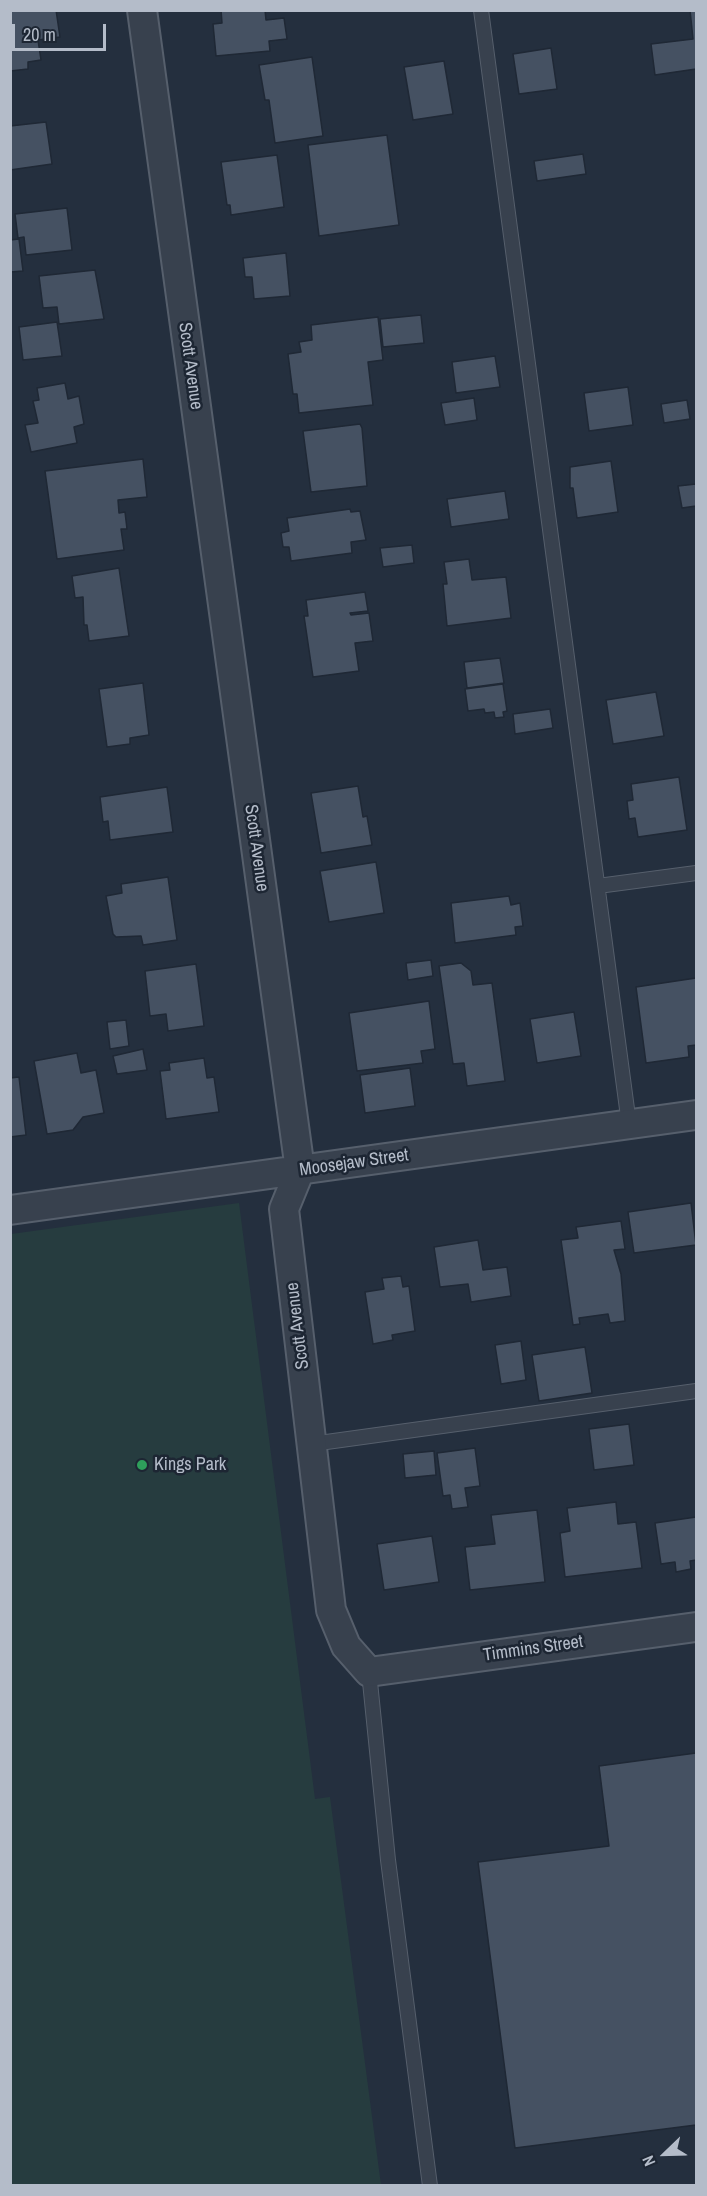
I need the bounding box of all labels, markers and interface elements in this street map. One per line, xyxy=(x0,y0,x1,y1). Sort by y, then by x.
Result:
scale bar xyxy=(15,12,110,50)
text: 20 m xyxy=(23,22,56,47)
street label: Scott Avenue xyxy=(173,321,207,411)
street label: Scott Avenue xyxy=(239,803,273,893)
street label: Moosejaw Street xyxy=(298,1145,410,1181)
street label: Scott Avenue xyxy=(282,1281,314,1371)
place label: Kings Park xyxy=(154,1454,226,1476)
marker: Kings Park xyxy=(135,1458,149,1472)
street label: Timmins Street xyxy=(482,1631,584,1667)
north arrow xyxy=(635,2124,695,2184)
text: N xyxy=(636,2152,660,2170)

